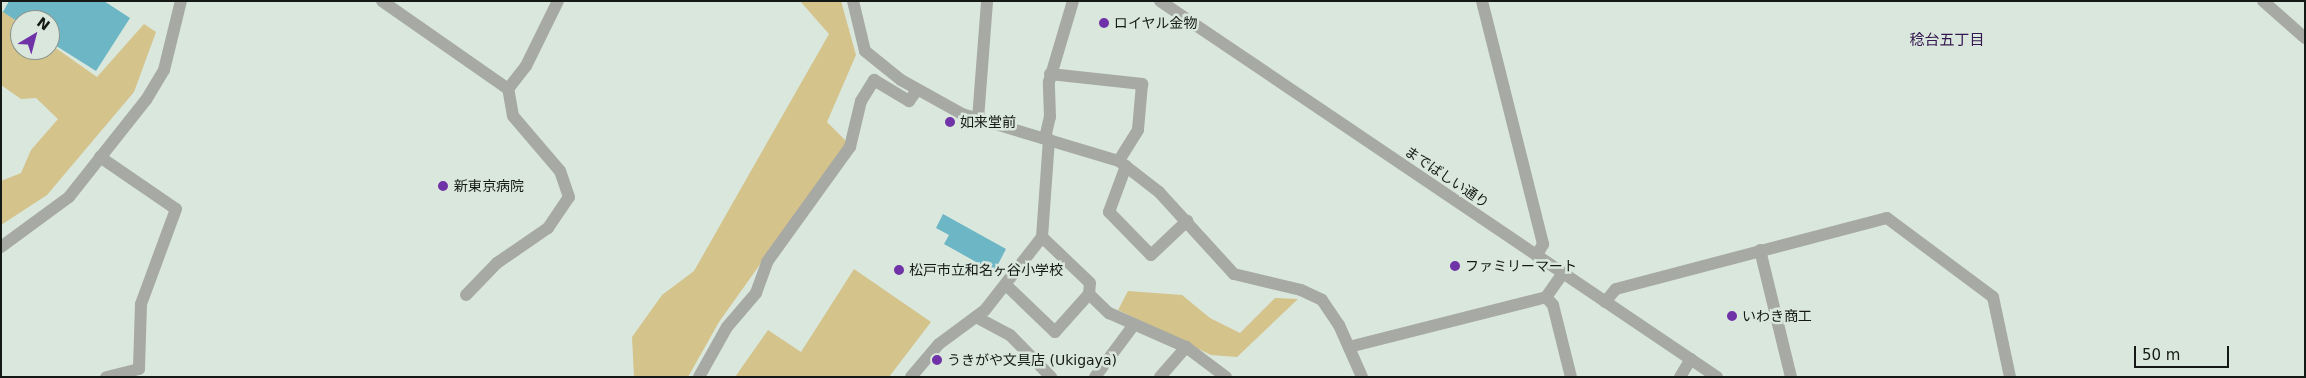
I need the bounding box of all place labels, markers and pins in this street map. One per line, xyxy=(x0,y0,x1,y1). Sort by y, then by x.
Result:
place label: ロイヤル金物 xyxy=(1114,15,1198,31)
marker: ロイヤル金物 xyxy=(1098,17,1110,29)
place label: 如来堂前 xyxy=(960,114,1016,130)
marker: 如来堂前 xyxy=(944,116,956,128)
place label: 新東京病院 xyxy=(454,178,524,194)
marker: 新東京病院 xyxy=(436,179,450,193)
place label: ファミリーマート xyxy=(1465,258,1577,274)
marker: ファミリーマート xyxy=(1449,260,1461,272)
place label: 松戸市立和名ヶ谷小学校 xyxy=(909,262,1063,278)
marker: 松戸市立和名ヶ谷小学校 xyxy=(893,264,905,276)
place label: いわき商工 xyxy=(1742,308,1812,324)
marker: いわき商工 xyxy=(1726,310,1738,322)
place label: うきがや文具店 (Ukigaya) xyxy=(947,352,1117,368)
marker: うきがや文具店 (Ukigaya) xyxy=(931,354,943,366)

